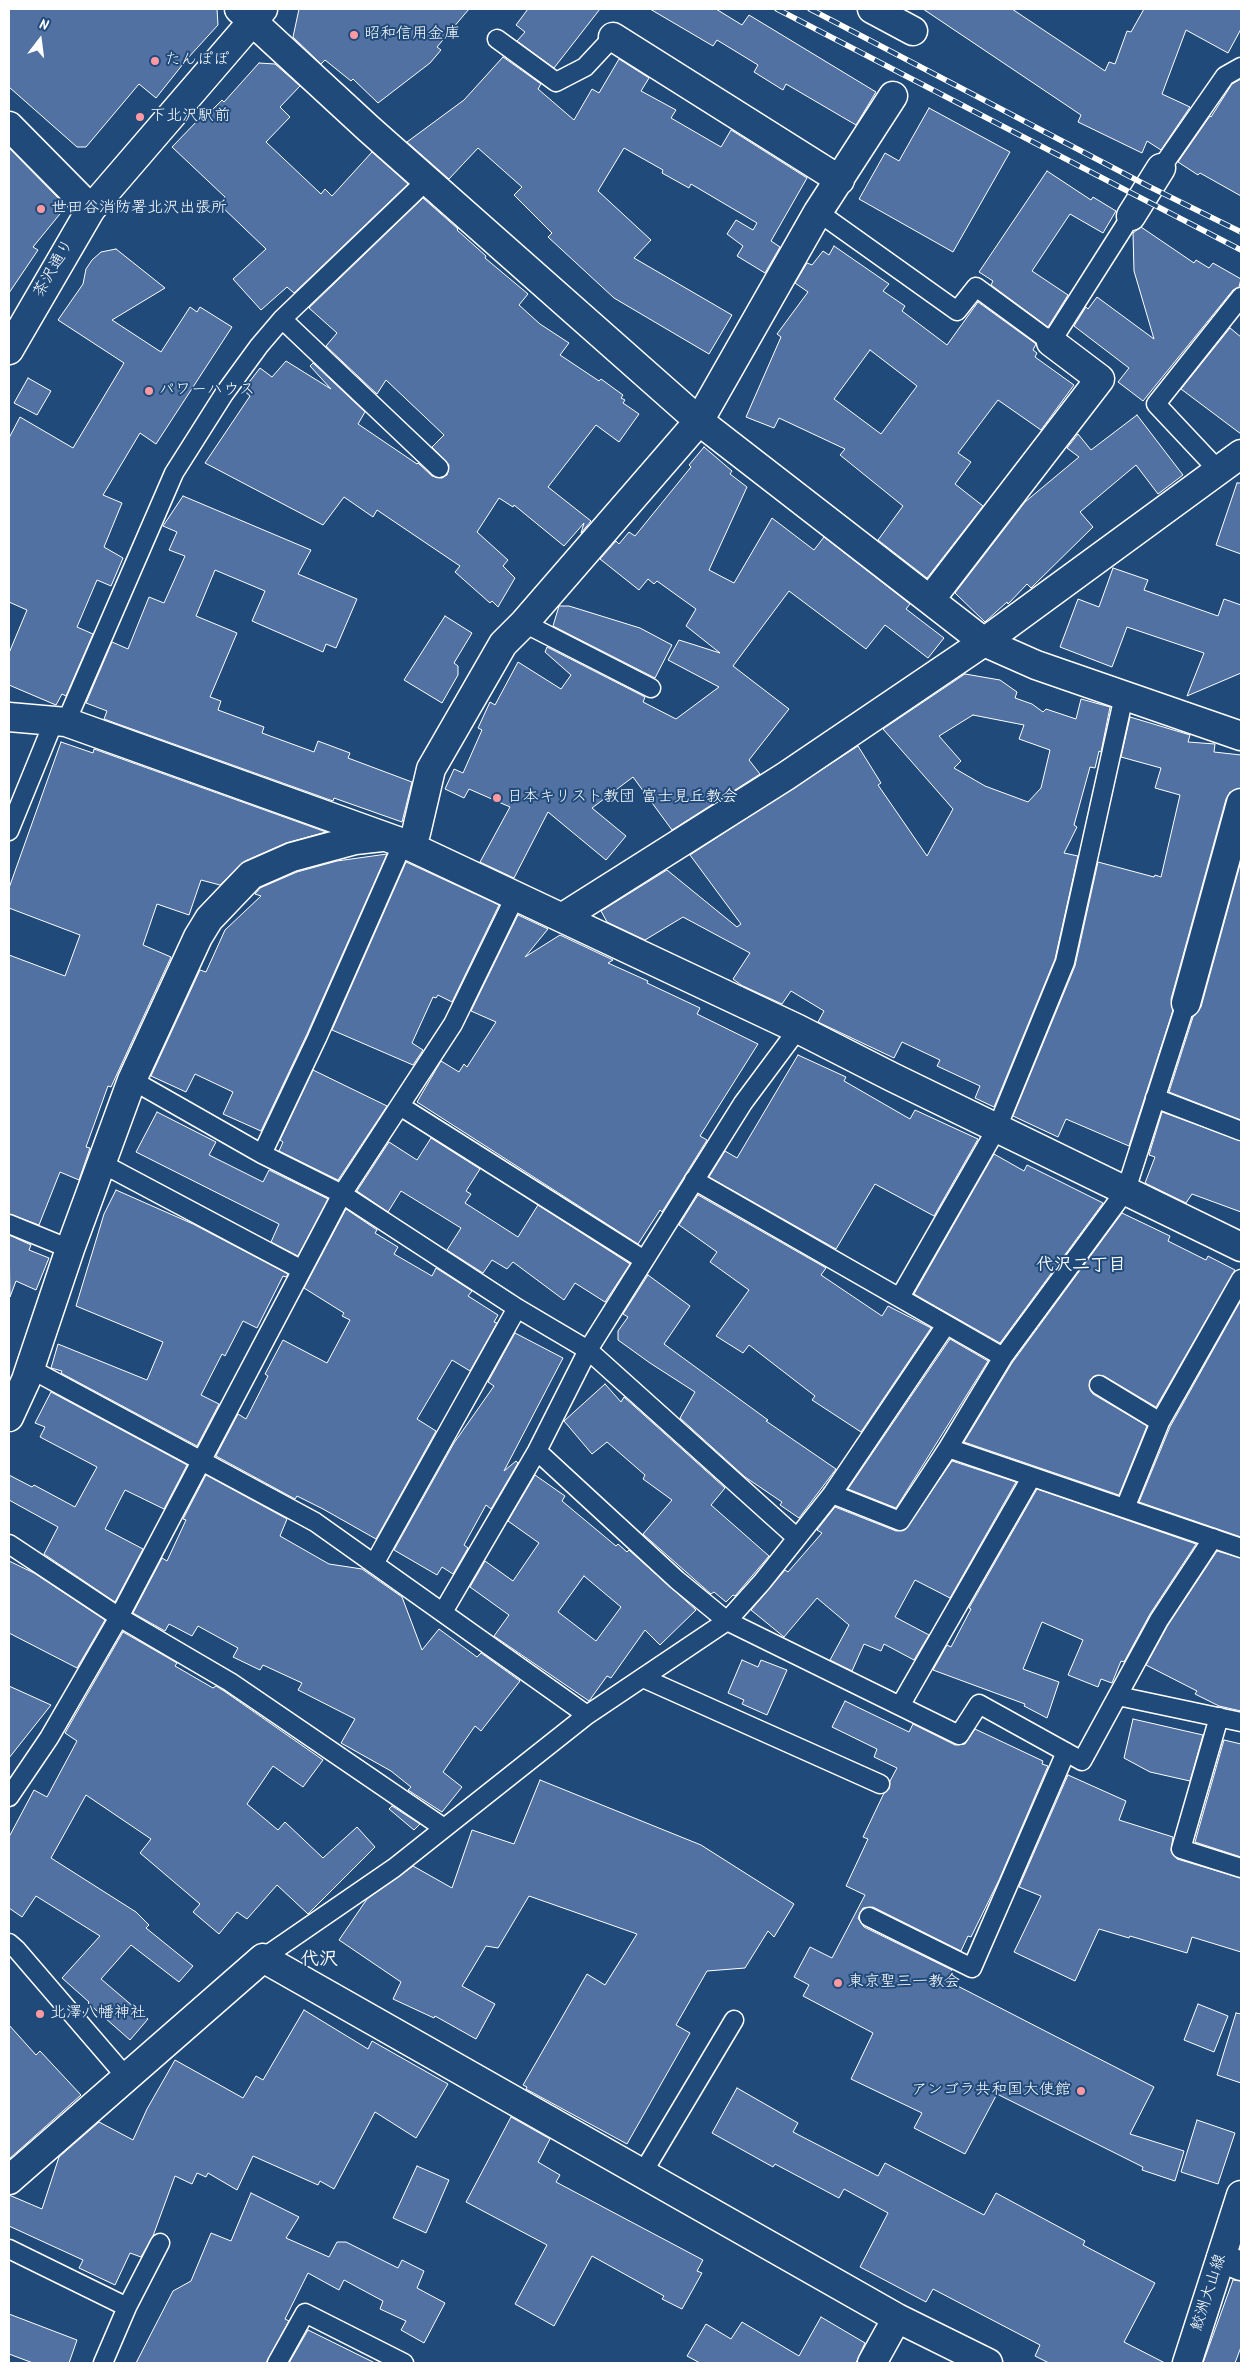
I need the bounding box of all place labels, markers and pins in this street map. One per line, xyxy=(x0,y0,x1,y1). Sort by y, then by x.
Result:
place label: 昭和信用金庫 xyxy=(364,25,460,45)
marker: 昭和信用金庫 xyxy=(348,29,360,41)
place label: たんぽぽ xyxy=(165,51,229,71)
marker: たんぽぽ xyxy=(149,55,161,67)
place label: 下北沢駅前 xyxy=(150,107,230,127)
marker: 下北沢駅前 xyxy=(134,111,146,123)
place label: 世田谷消防署北沢出張所 xyxy=(51,199,227,219)
marker: 世田谷消防署北沢出張所 xyxy=(35,203,47,215)
place label: パワーハウス xyxy=(159,381,255,401)
marker: パワーハウス xyxy=(143,385,155,397)
place label: 日本キリスト教団 富士見丘教会 xyxy=(507,788,737,808)
marker: 日本キリスト教団 富士見丘教会 xyxy=(491,792,503,804)
place label: 東京聖三一教会 xyxy=(848,1973,960,1993)
marker: 東京聖三一教会 xyxy=(832,1977,844,1989)
place label: 北澤八幡神社 xyxy=(50,2004,146,2024)
marker: 北澤八幡神社 xyxy=(34,2008,46,2020)
place label: アンゴラ共和国大使館 xyxy=(911,2081,1071,2101)
marker: アンゴラ共和国大使館 xyxy=(1075,2085,1087,2097)

